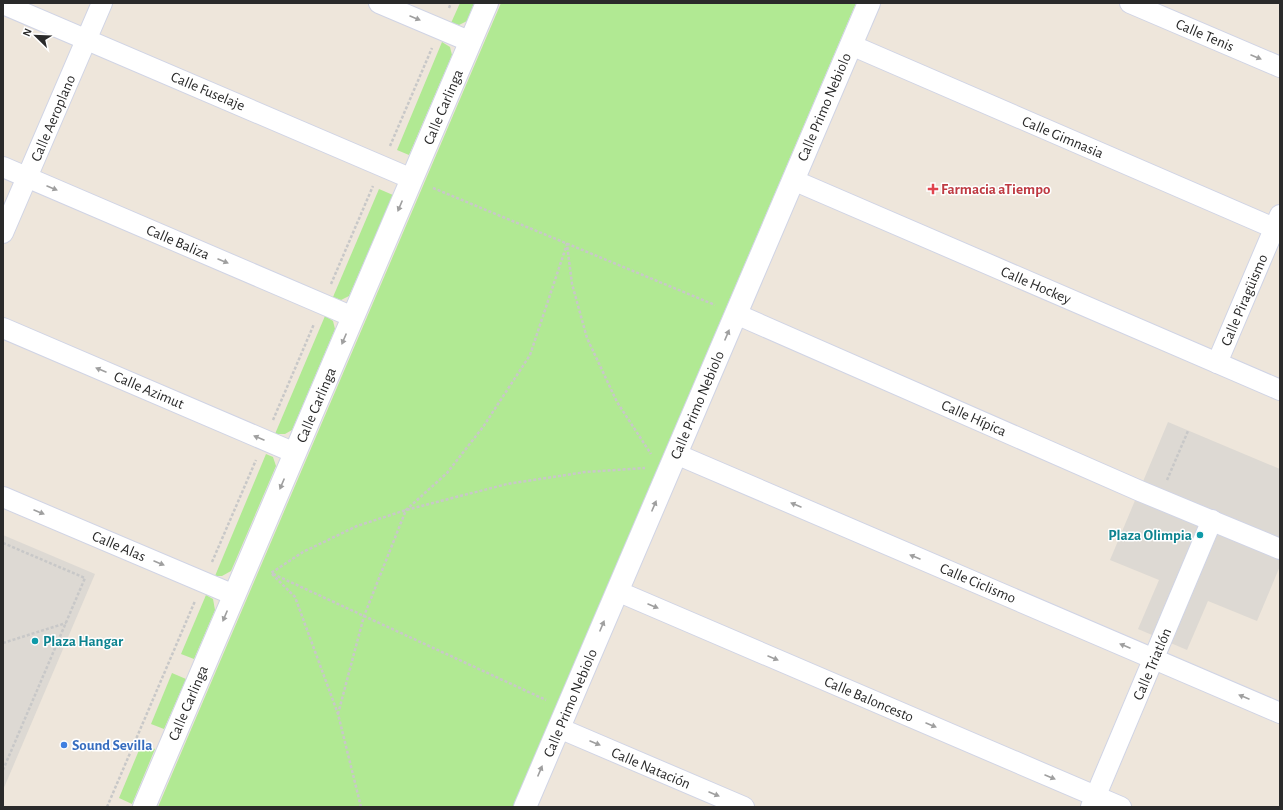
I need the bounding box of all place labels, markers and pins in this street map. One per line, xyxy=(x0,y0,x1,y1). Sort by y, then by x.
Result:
place label: Farmacia aTiempo xyxy=(941,182,1050,197)
marker: Farmacia aTiempo xyxy=(928,184,938,194)
place label: Plaza Olimpia xyxy=(1108,528,1192,543)
marker: Plaza Olimpia xyxy=(1195,530,1205,540)
place label: Plaza Hangar xyxy=(43,634,124,649)
marker: Plaza Hangar xyxy=(30,636,40,646)
place label: Sound Sevilla xyxy=(72,738,152,753)
marker: Sound Sevilla xyxy=(59,740,69,750)

